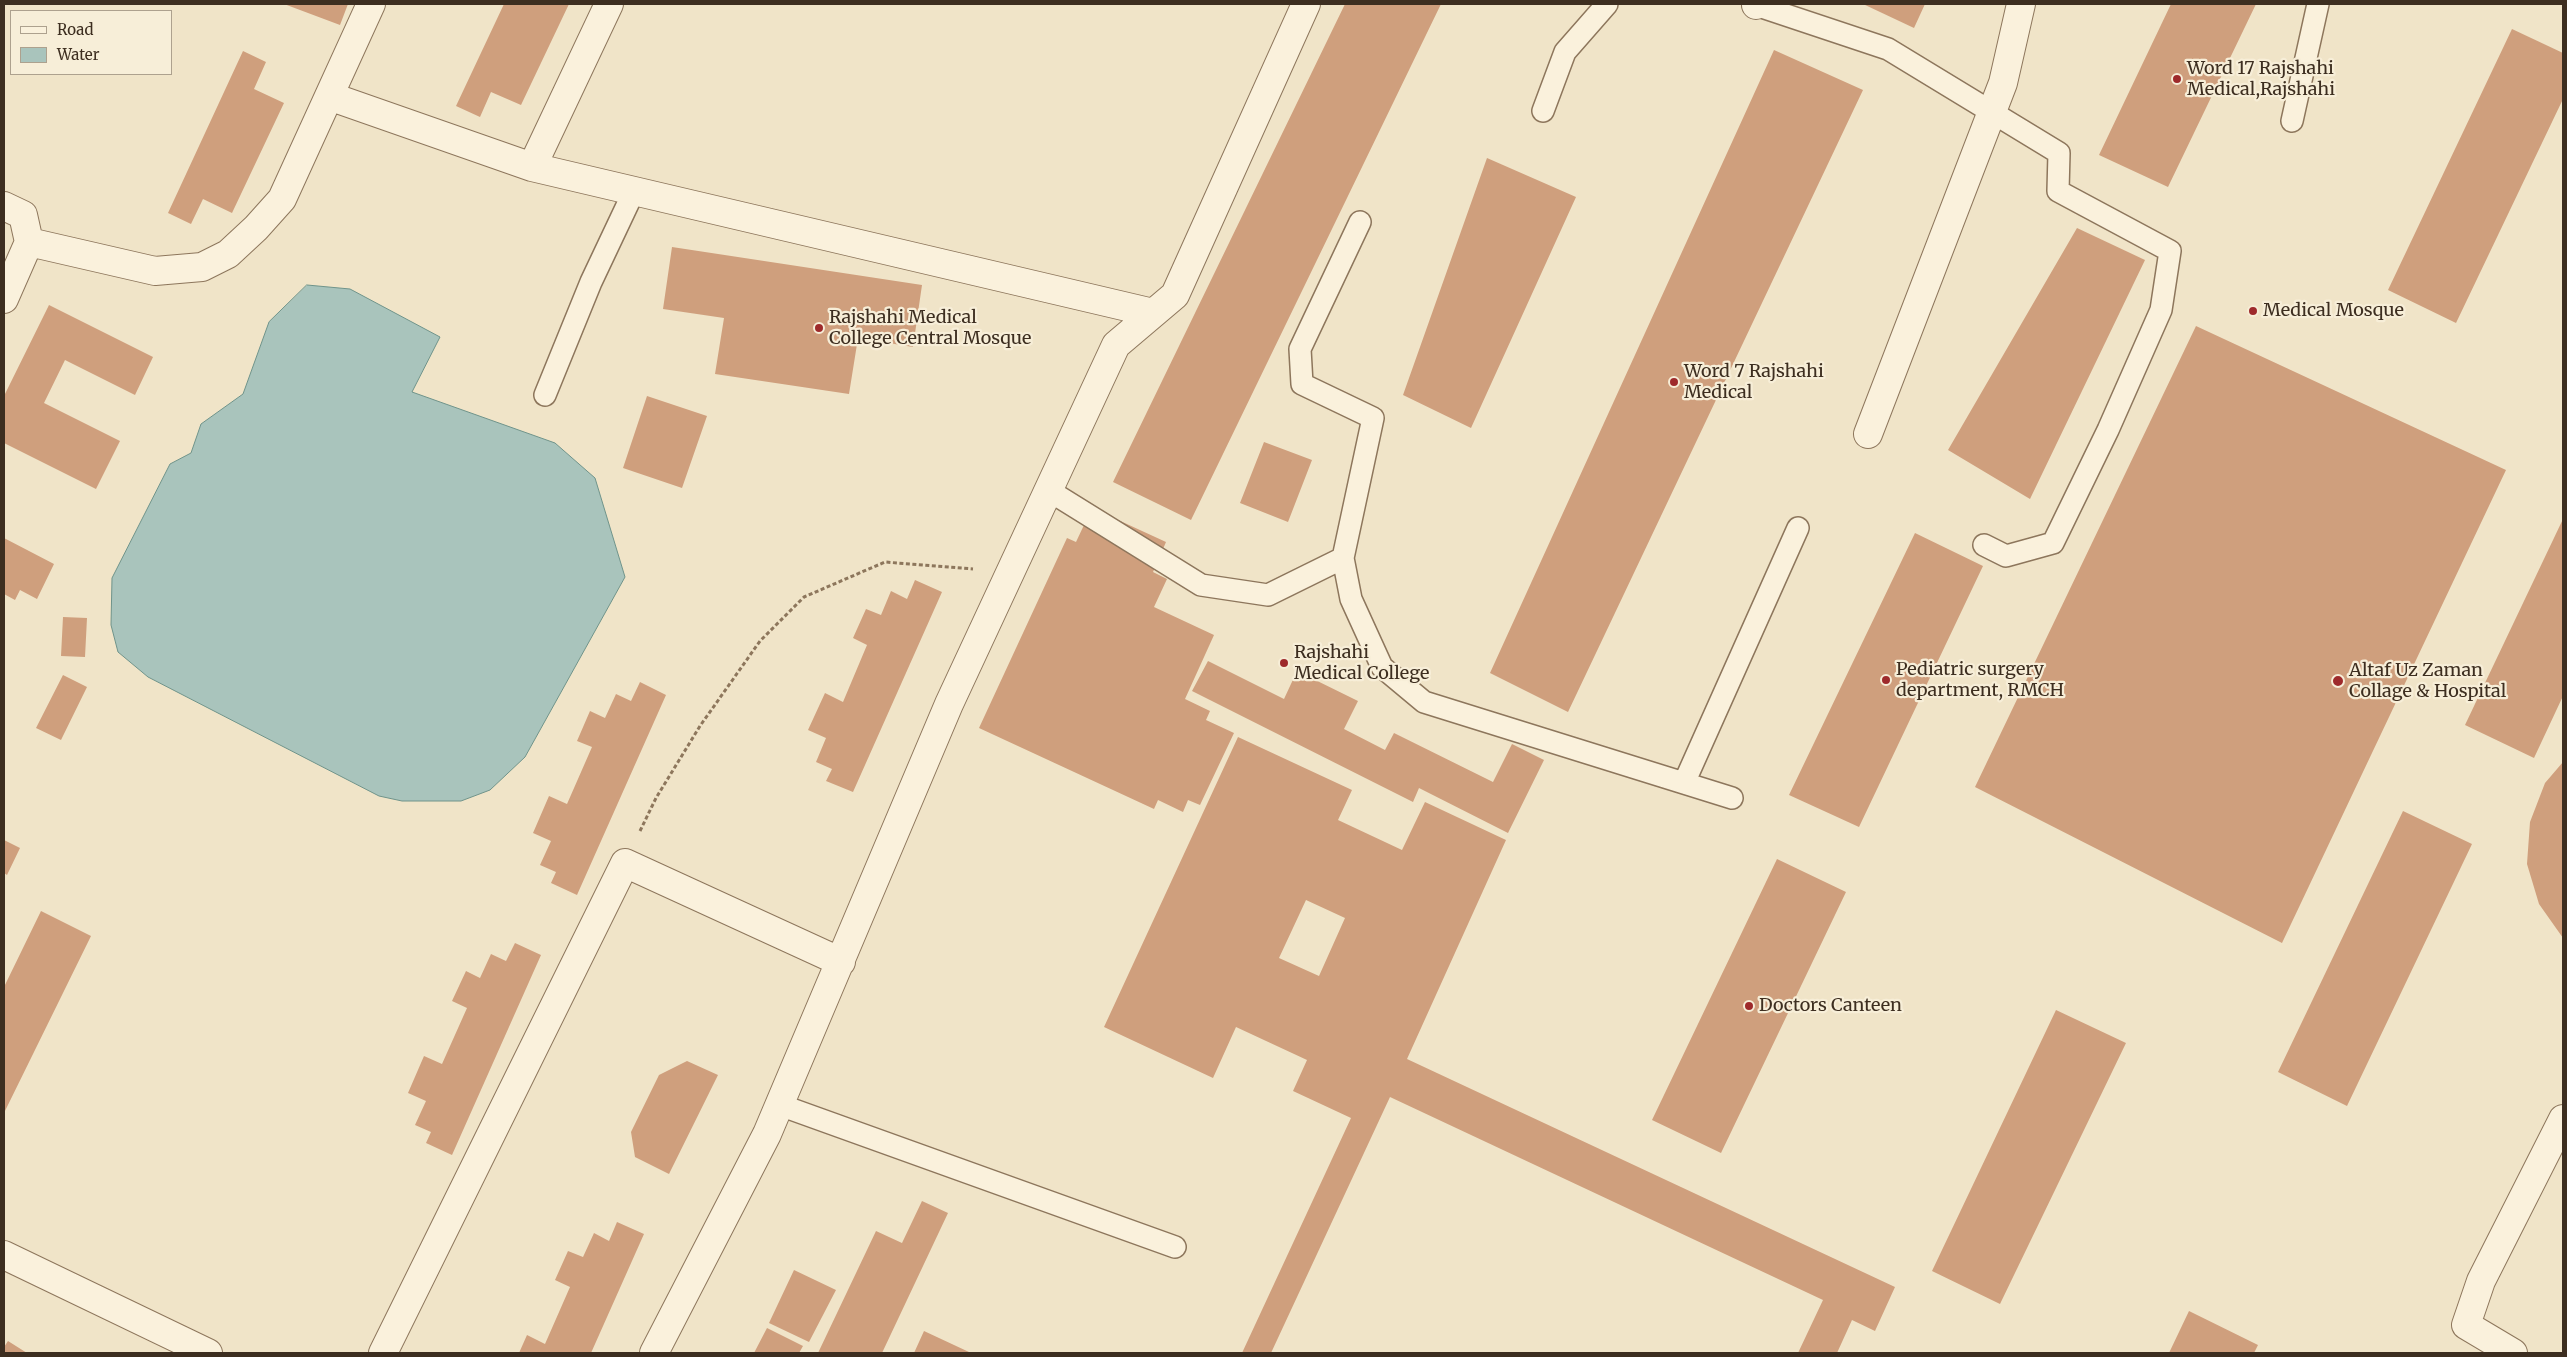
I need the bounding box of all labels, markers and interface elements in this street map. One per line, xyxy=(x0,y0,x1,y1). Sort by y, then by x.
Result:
legend xyxy=(10,10,172,75)
text: Road xyxy=(57,20,93,39)
text: Water xyxy=(57,45,99,64)
place label: Word 17 Rajshahi Medical,Rajshahi xyxy=(2187,58,2335,100)
marker: Word 17 Rajshahi Medical,Rajshahi xyxy=(2171,73,2183,85)
place label: Medical Mosque xyxy=(2263,300,2404,322)
marker: Medical Mosque xyxy=(2247,305,2259,317)
place label: Rajshahi Medical College Central Mosque xyxy=(829,307,1031,350)
marker: Rajshahi Medical College Central Mosque xyxy=(813,322,825,334)
place label: Word 7 Rajshahi Medical xyxy=(1684,361,1824,404)
marker: Word 7 Rajshahi Medical xyxy=(1668,376,1680,388)
place label: Rajshahi Medical College xyxy=(1294,642,1429,684)
marker: Rajshahi Medical College xyxy=(1278,657,1290,669)
place label: Pediatric surgery department, RMCH xyxy=(1896,659,2064,702)
place label: Altaf Uz Zaman Collage & Hospital xyxy=(2349,660,2506,702)
marker: Pediatric surgery department, RMCH xyxy=(1880,674,1892,686)
marker: Altaf Uz Zaman Collage & Hospital xyxy=(2331,674,2345,688)
place label: Doctors Canteen xyxy=(1759,995,1902,1017)
marker: Doctors Canteen xyxy=(1743,1000,1755,1012)

